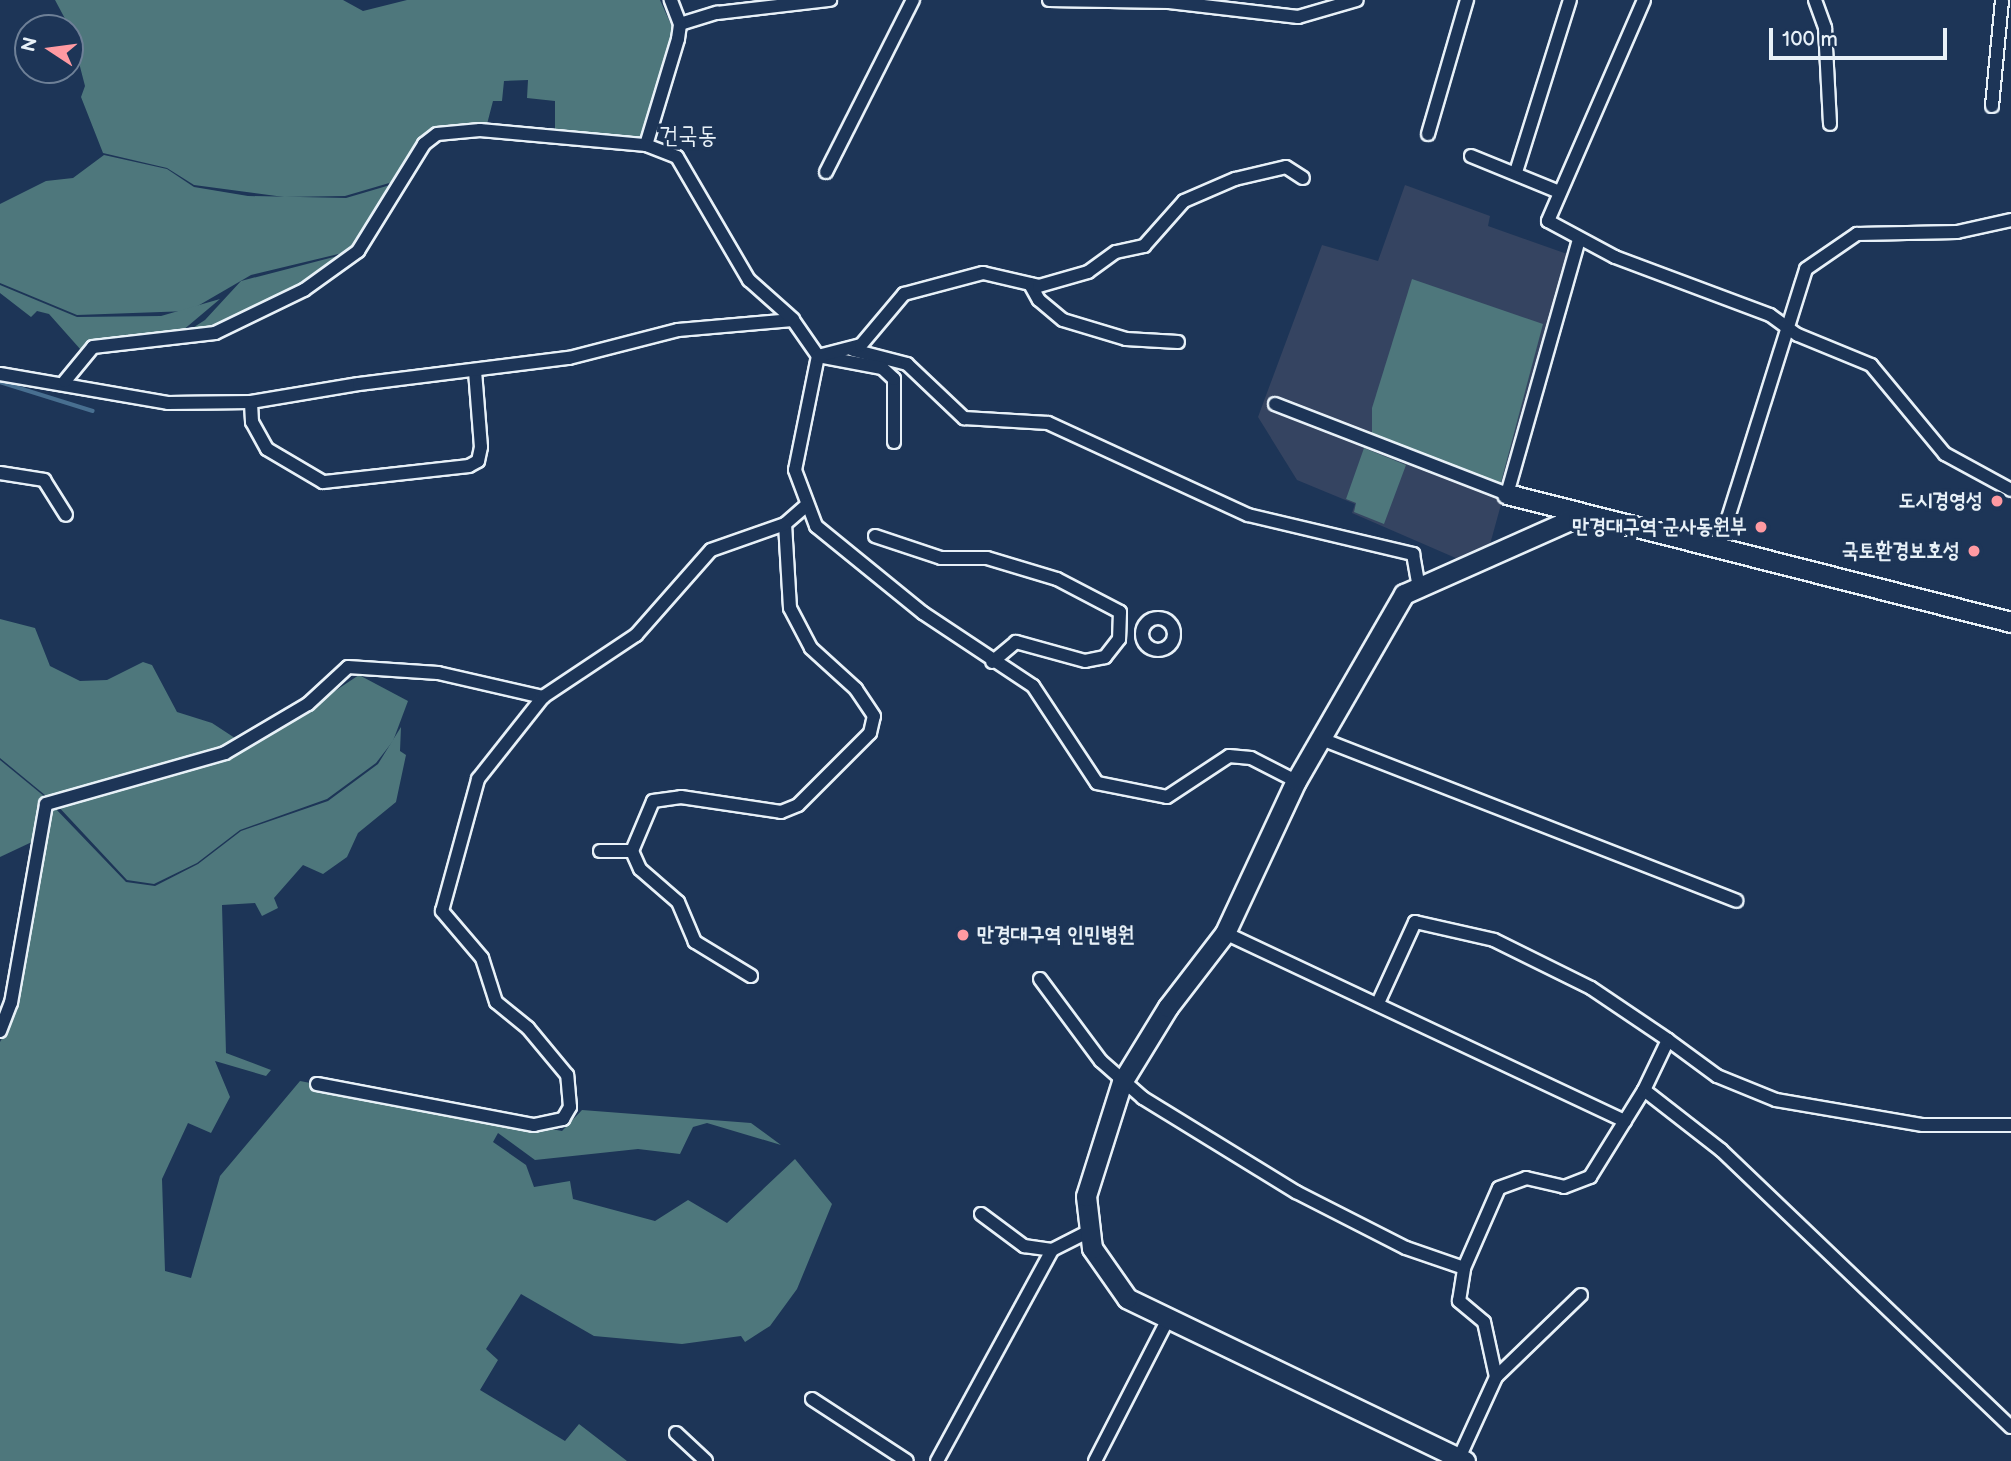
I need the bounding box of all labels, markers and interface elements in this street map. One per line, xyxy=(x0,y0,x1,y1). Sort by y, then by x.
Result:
north arrow xyxy=(14,14,84,84)
scale bar xyxy=(1773,14,1952,58)
text: 100 m xyxy=(1782,27,1838,52)
text: N xyxy=(17,35,43,54)
district label: 건국동 xyxy=(659,122,717,150)
place label: 도시경영성 xyxy=(1899,488,1983,514)
marker: 도시경영성 xyxy=(1989,493,2005,509)
place label: 만경대구역 군사동원부 xyxy=(1572,514,1747,540)
marker: 만경대구역 군사동원부 xyxy=(1753,519,1769,535)
place label: 국토환경보호성 xyxy=(1842,538,1960,564)
marker: 국토환경보호성 xyxy=(1966,543,1982,559)
place label: 만경대구역 인민병원 xyxy=(977,922,1135,948)
marker: 만경대구역 인민병원 xyxy=(955,927,971,943)

